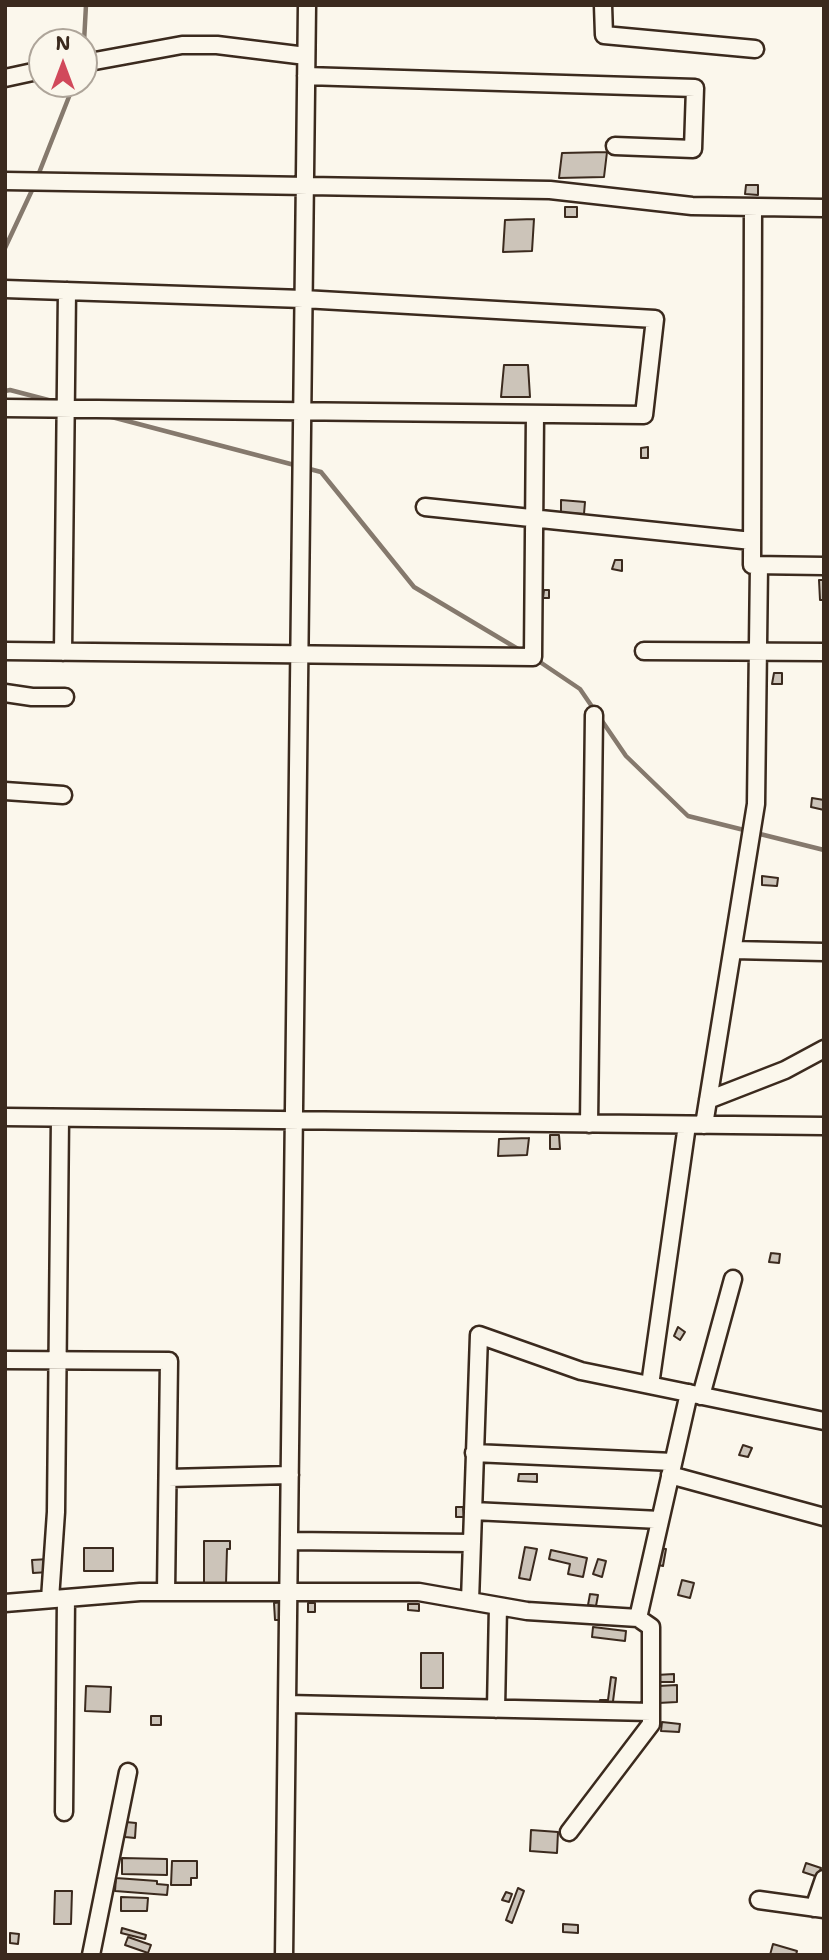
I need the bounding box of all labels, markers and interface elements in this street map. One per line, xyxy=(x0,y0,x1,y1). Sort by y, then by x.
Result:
north arrow xyxy=(28,28,98,98)
text: N xyxy=(55,31,71,56)

